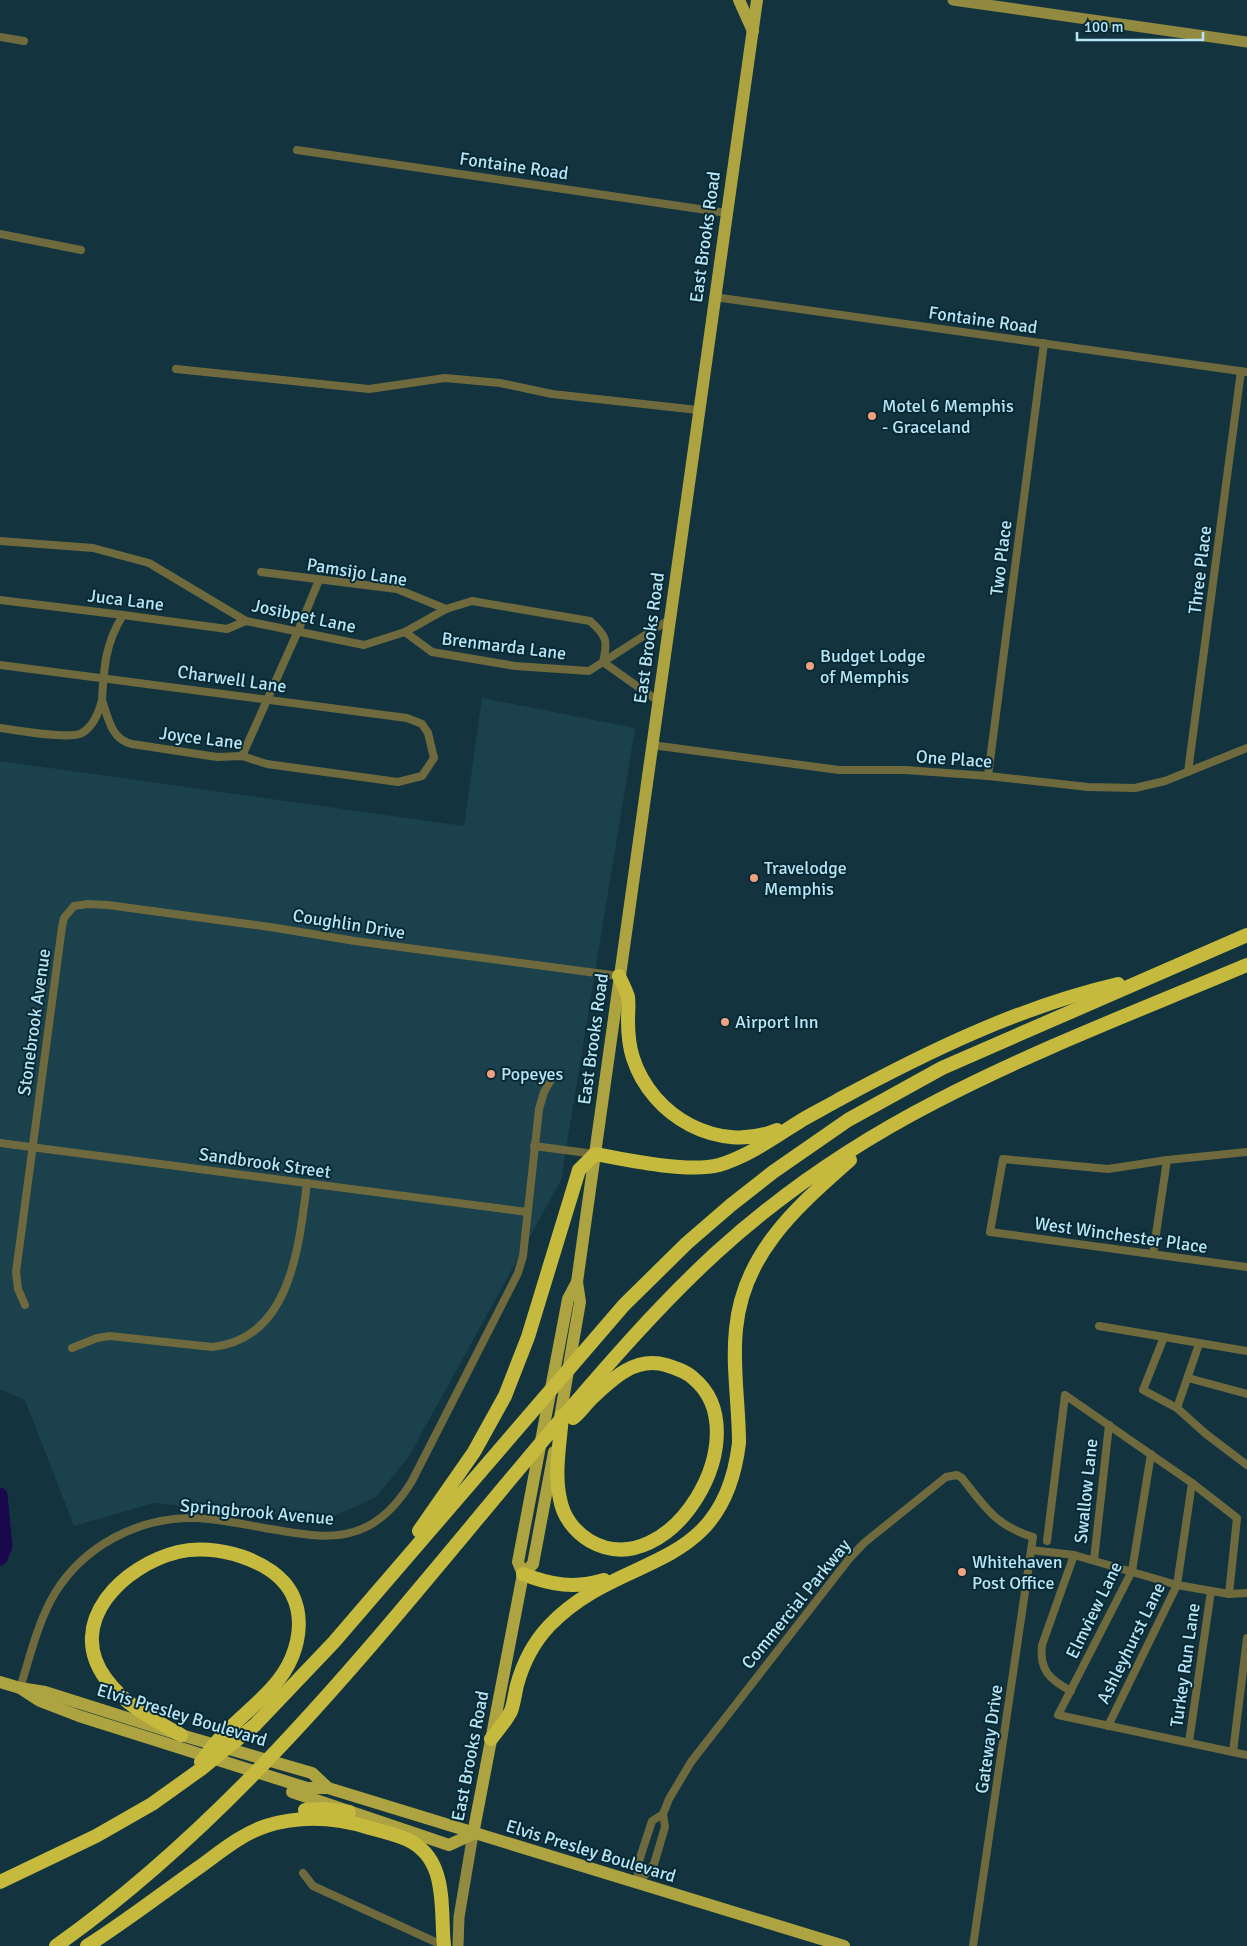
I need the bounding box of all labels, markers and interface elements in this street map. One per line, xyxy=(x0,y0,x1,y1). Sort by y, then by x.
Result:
scale bar xyxy=(1077,10,1203,42)
text: 100 m xyxy=(1084,18,1124,36)
street label: Fontaine Road xyxy=(458,147,570,185)
street label: East Brooks Road xyxy=(685,170,725,304)
street label: Fontaine Road xyxy=(927,301,1039,339)
place label: Motel 6 Memphis - Graceland xyxy=(882,395,1014,438)
marker: Motel 6 Memphis - Graceland xyxy=(866,410,878,422)
street label: Two Place xyxy=(985,519,1017,597)
street label: Three Place xyxy=(1184,525,1216,615)
street label: Pamsijo Lane xyxy=(305,553,409,591)
street label: East Brooks Road xyxy=(629,571,669,705)
street label: Juca Lane xyxy=(87,584,165,616)
street label: Josibpet Lane xyxy=(250,594,358,638)
street label: Brenmarda Lane xyxy=(440,627,568,665)
place label: Budget Lodge of Memphis xyxy=(820,645,925,688)
street label: Charwell Lane xyxy=(176,660,288,698)
marker: Budget Lodge of Memphis xyxy=(804,660,816,672)
street label: Joyce Lane xyxy=(158,722,244,754)
street label: One Place xyxy=(915,745,993,773)
place label: Travelodge Memphis xyxy=(764,857,847,900)
marker: Travelodge Memphis xyxy=(748,872,760,884)
street label: Coughlin Drive xyxy=(291,904,407,944)
street label: Stonebrook Avenue xyxy=(13,947,55,1097)
street label: East Brooks Road xyxy=(573,972,613,1106)
place label: Airport Inn xyxy=(735,1011,819,1033)
marker: Airport Inn xyxy=(719,1016,731,1028)
place label: Popeyes xyxy=(501,1063,564,1085)
marker: Popeyes xyxy=(485,1068,497,1080)
street label: Sandbrook Street xyxy=(198,1143,332,1183)
street label: West Winchester Place xyxy=(1033,1212,1209,1258)
street label: Swallow Lane xyxy=(1070,1438,1102,1544)
street label: Springbrook Avenue xyxy=(179,1494,335,1530)
street label: Commercial Parkway xyxy=(737,1534,855,1673)
place label: Whitehaven Post Office xyxy=(972,1551,1062,1594)
street label: Elmview Lane xyxy=(1061,1558,1127,1662)
marker: Whitehaven Post Office xyxy=(956,1566,968,1578)
street label: Ashleyhurst Lane xyxy=(1092,1579,1170,1707)
street label: Turkey Run Lane xyxy=(1165,1602,1205,1728)
street label: Elvis Presley Boulevard xyxy=(94,1679,270,1751)
street label: Gateway Drive xyxy=(970,1683,1008,1795)
street label: East Brooks Road xyxy=(447,1689,493,1823)
street label: Elvis Presley Boulevard xyxy=(503,1815,679,1887)

